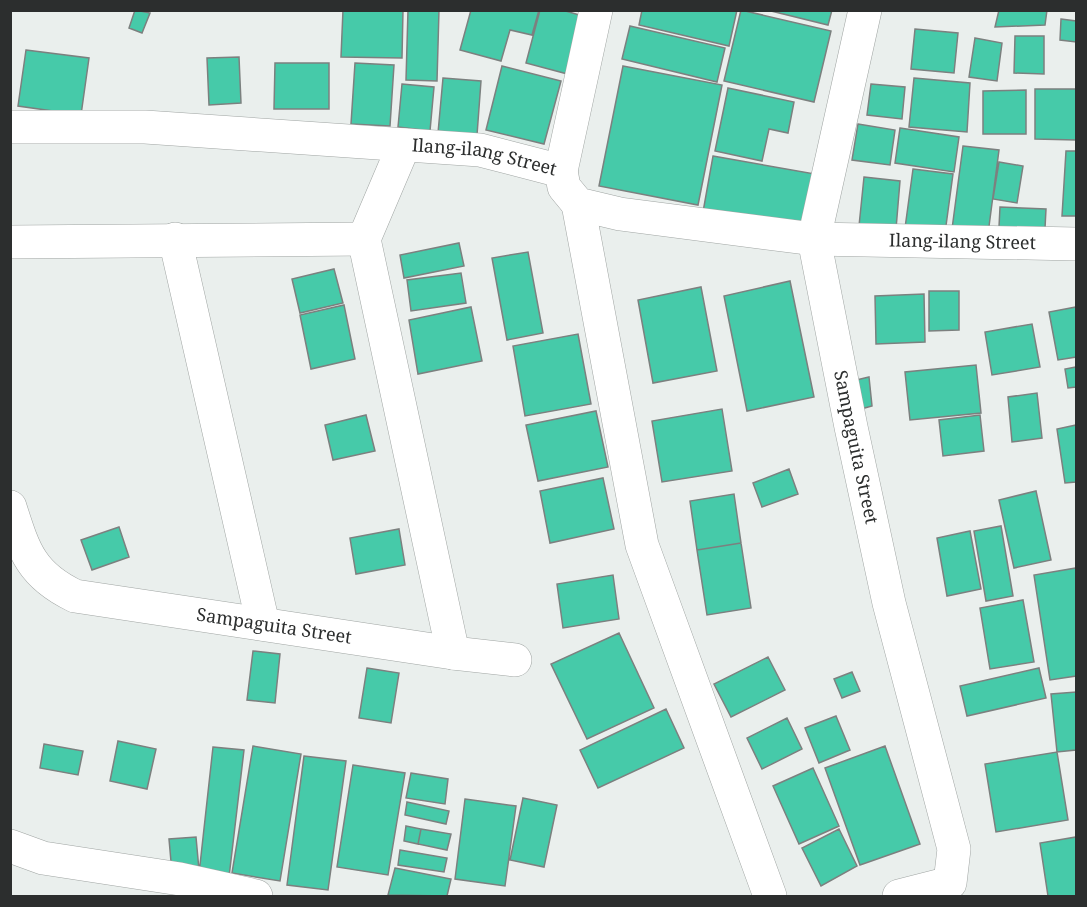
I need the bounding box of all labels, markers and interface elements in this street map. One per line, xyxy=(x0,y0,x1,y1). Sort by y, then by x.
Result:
street label: Ilang-ilang Street xyxy=(411,132,559,180)
street label: Ilang-ilang Street xyxy=(889,227,1036,254)
street label: Sampaguita Street xyxy=(829,368,885,526)
street label: Sampaguita Street xyxy=(195,601,353,649)

